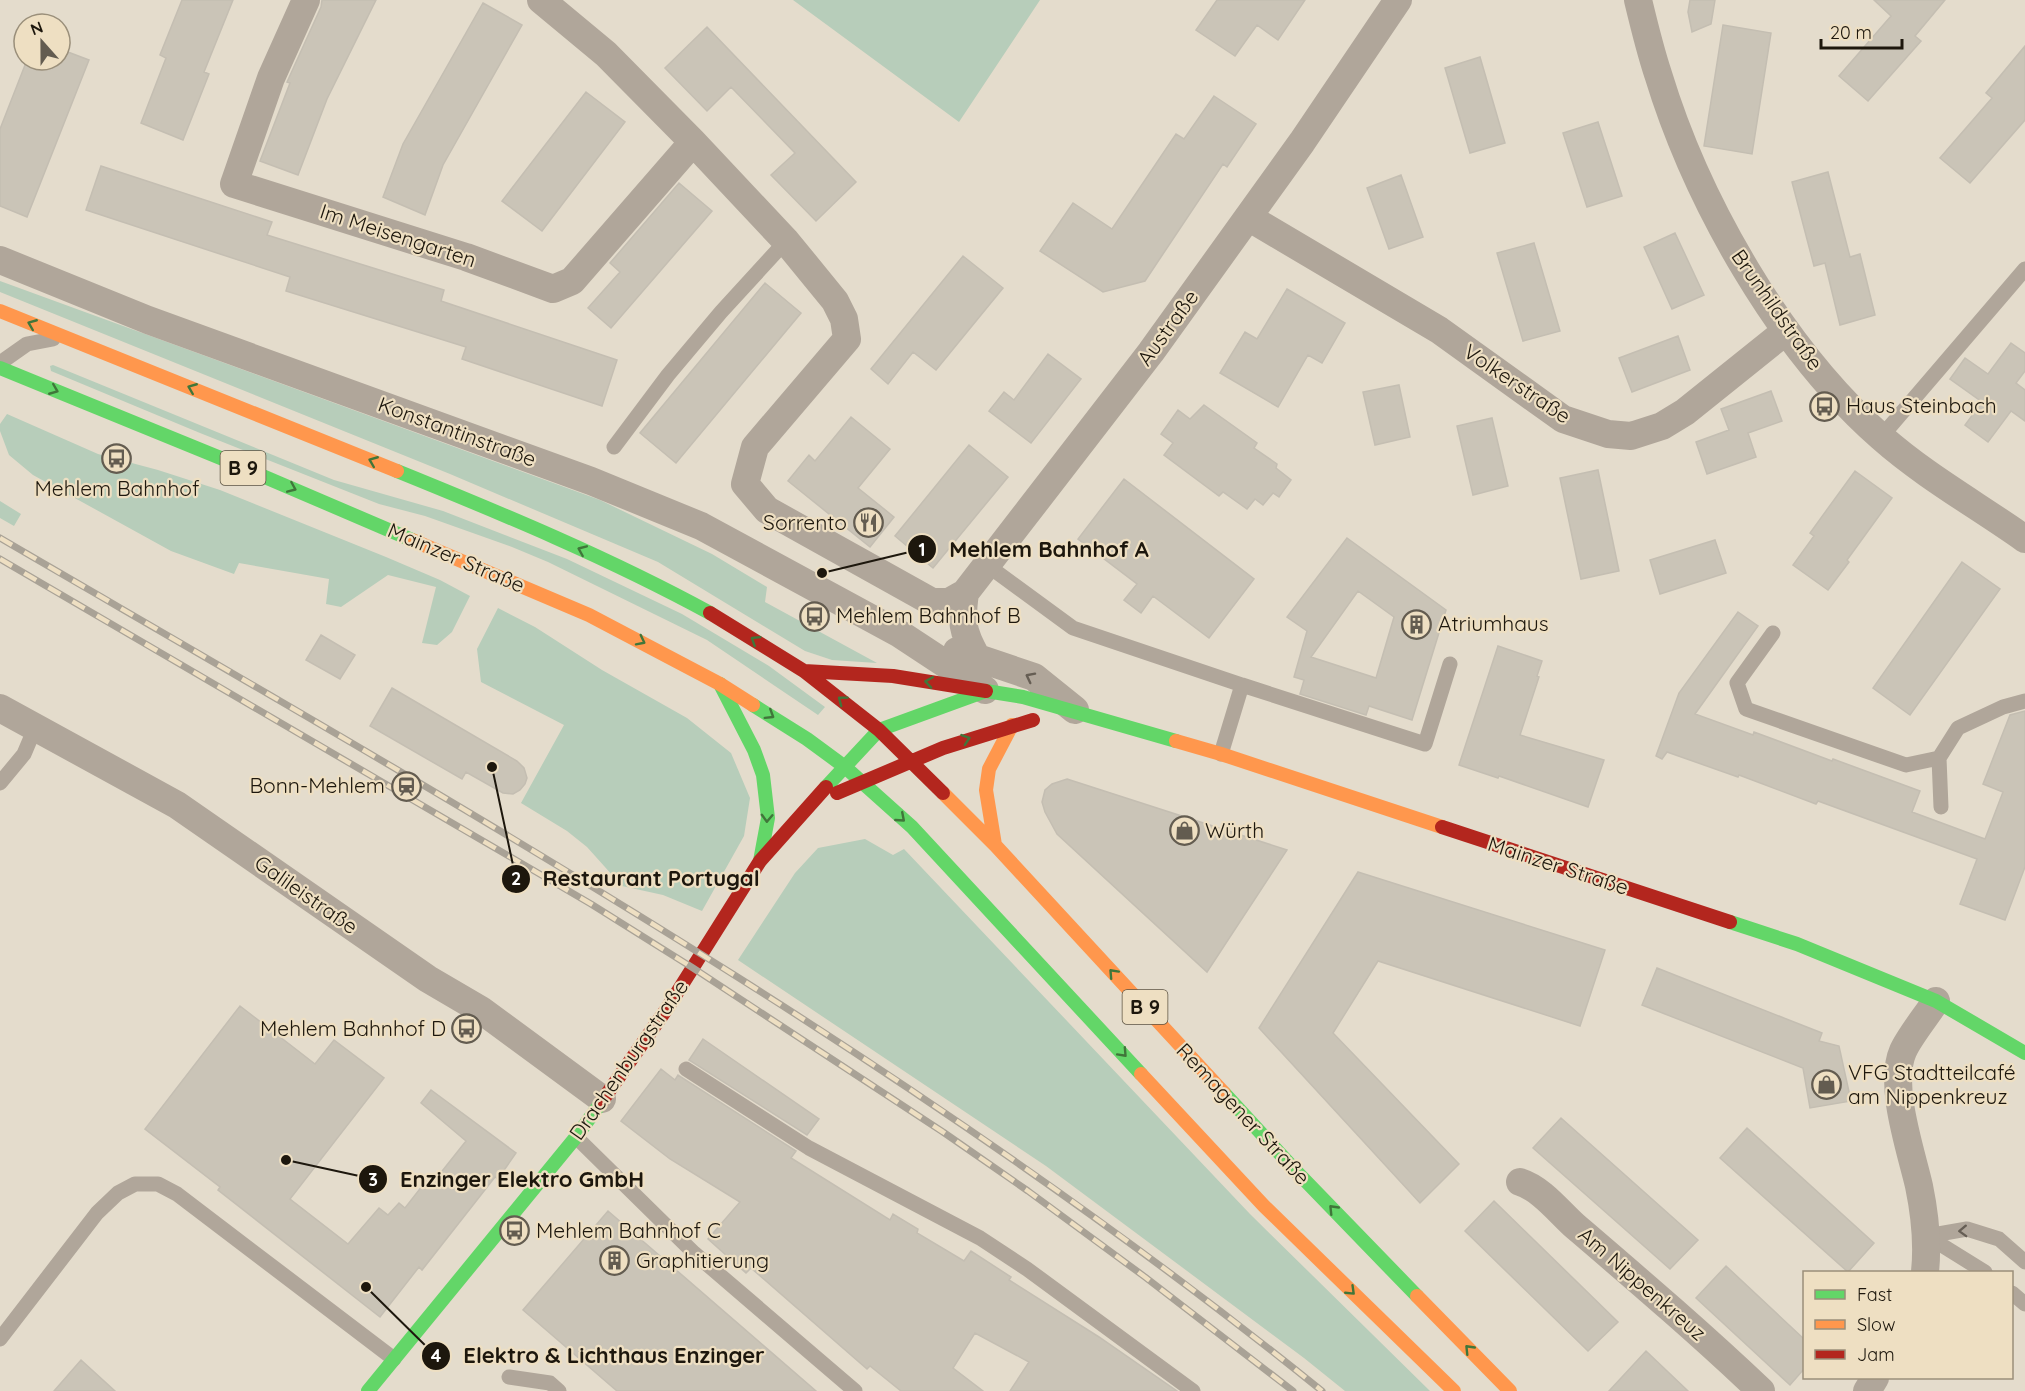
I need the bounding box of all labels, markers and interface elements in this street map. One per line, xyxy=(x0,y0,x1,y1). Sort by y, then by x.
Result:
north arrow xyxy=(12,12,72,72)
scale bar xyxy=(1821,12,1902,50)
text: N xyxy=(28,17,46,39)
text: 20 m xyxy=(1830,21,1872,44)
street label: Im Meisengarten xyxy=(317,198,480,273)
street label: Brunhildstraße xyxy=(1727,244,1829,375)
street label: Austraße xyxy=(1131,284,1203,370)
one-way arrow xyxy=(27,319,38,331)
street label: Volkerstraße xyxy=(1459,338,1576,429)
one-way arrow xyxy=(48,383,59,395)
one-way arrow xyxy=(187,383,198,396)
street label: Konstantinstraße xyxy=(375,390,540,472)
bus stop icon: Haus Steinbach xyxy=(1809,390,1841,422)
place label: Haus Steinbach xyxy=(1846,392,1997,418)
bus stop icon: Mehlem Bahnhof xyxy=(101,442,133,474)
road number: B 9 xyxy=(220,451,266,485)
one-way arrow xyxy=(368,456,379,469)
place label: Mehlem Bahnhof xyxy=(34,475,200,501)
one-way arrow xyxy=(286,481,297,493)
restaurant icon: Sorrento xyxy=(852,507,884,539)
place label: Sorrento xyxy=(763,509,847,535)
street label: Mainzer Straße xyxy=(384,517,529,598)
callout: Mehlem Bahnhof A xyxy=(907,529,1161,569)
text: Mehlem Bahnhof A xyxy=(949,535,1149,563)
text: 1 xyxy=(918,538,926,561)
one-way arrow xyxy=(577,545,588,557)
bus stop icon: Mehlem Bahnhof B xyxy=(799,600,831,632)
place label: Mehlem Bahnhof B xyxy=(836,602,1021,628)
building icon: Atriumhaus xyxy=(1401,608,1433,640)
place label: Atriumhaus xyxy=(1438,610,1549,636)
one-way arrow xyxy=(634,634,645,645)
one-way arrow xyxy=(751,636,762,647)
one-way arrow xyxy=(1026,673,1037,685)
one-way arrow xyxy=(924,676,934,689)
one-way arrow xyxy=(838,696,849,707)
one-way arrow xyxy=(764,707,774,719)
one-way arrow xyxy=(960,734,971,747)
station icon: Bonn-Mehlem xyxy=(390,770,422,802)
place label: Bonn-Mehlem xyxy=(249,772,385,798)
one-way arrow xyxy=(895,811,905,822)
one-way arrow xyxy=(760,814,773,823)
shop icon: Würth xyxy=(1168,815,1200,847)
place label: Würth xyxy=(1205,817,1264,843)
street label: Mainzer Straße xyxy=(1485,830,1632,900)
street label: Galileistraße xyxy=(250,849,363,939)
callout: Restaurant Portugal xyxy=(501,859,772,899)
text: Restaurant Portugal xyxy=(542,864,760,892)
text: 2 xyxy=(511,867,521,890)
one-way arrow xyxy=(1109,969,1120,979)
street label: Drachenburgstraße xyxy=(563,974,693,1145)
road number: B 9 xyxy=(1122,990,1168,1024)
bus stop icon: Mehlem Bahnhof D xyxy=(451,1013,483,1045)
place label: Mehlem Bahnhof D xyxy=(260,1015,446,1041)
street label: Remagener Straße xyxy=(1171,1037,1316,1190)
one-way arrow xyxy=(1116,1046,1127,1057)
place label: VFG Stadtteilcafé am Nippenkreuz xyxy=(1848,1059,2016,1109)
shop icon: VFG Stadtteilcafé am Nippenkreuz xyxy=(1811,1069,1843,1101)
callout: Enzinger Elektro GmbH xyxy=(358,1159,656,1199)
text: Enzinger Elektro GmbH xyxy=(400,1165,644,1193)
text: 3 xyxy=(368,1168,378,1191)
one-way arrow xyxy=(1330,1206,1341,1217)
bus stop icon: Mehlem Bahnhof C xyxy=(499,1215,531,1247)
place label: Mehlem Bahnhof C xyxy=(536,1217,721,1243)
street label: Am Nippenkreuz xyxy=(1574,1221,1712,1346)
one-way arrow xyxy=(1958,1224,1967,1237)
building icon: Graphitierung xyxy=(599,1245,631,1277)
place label: Graphitierung xyxy=(636,1247,769,1273)
legend xyxy=(1803,1271,2013,1379)
text: Fast xyxy=(1857,1283,1892,1306)
one-way arrow xyxy=(1344,1284,1354,1295)
text: Slow xyxy=(1857,1313,1895,1336)
callout: Elektro & Lichthaus Enzinger xyxy=(421,1336,777,1376)
text: Elektro & Lichthaus Enzinger xyxy=(463,1341,765,1369)
text: Jam xyxy=(1857,1343,1895,1366)
text: 4 xyxy=(431,1344,442,1367)
one-way arrow xyxy=(1466,1346,1477,1357)

